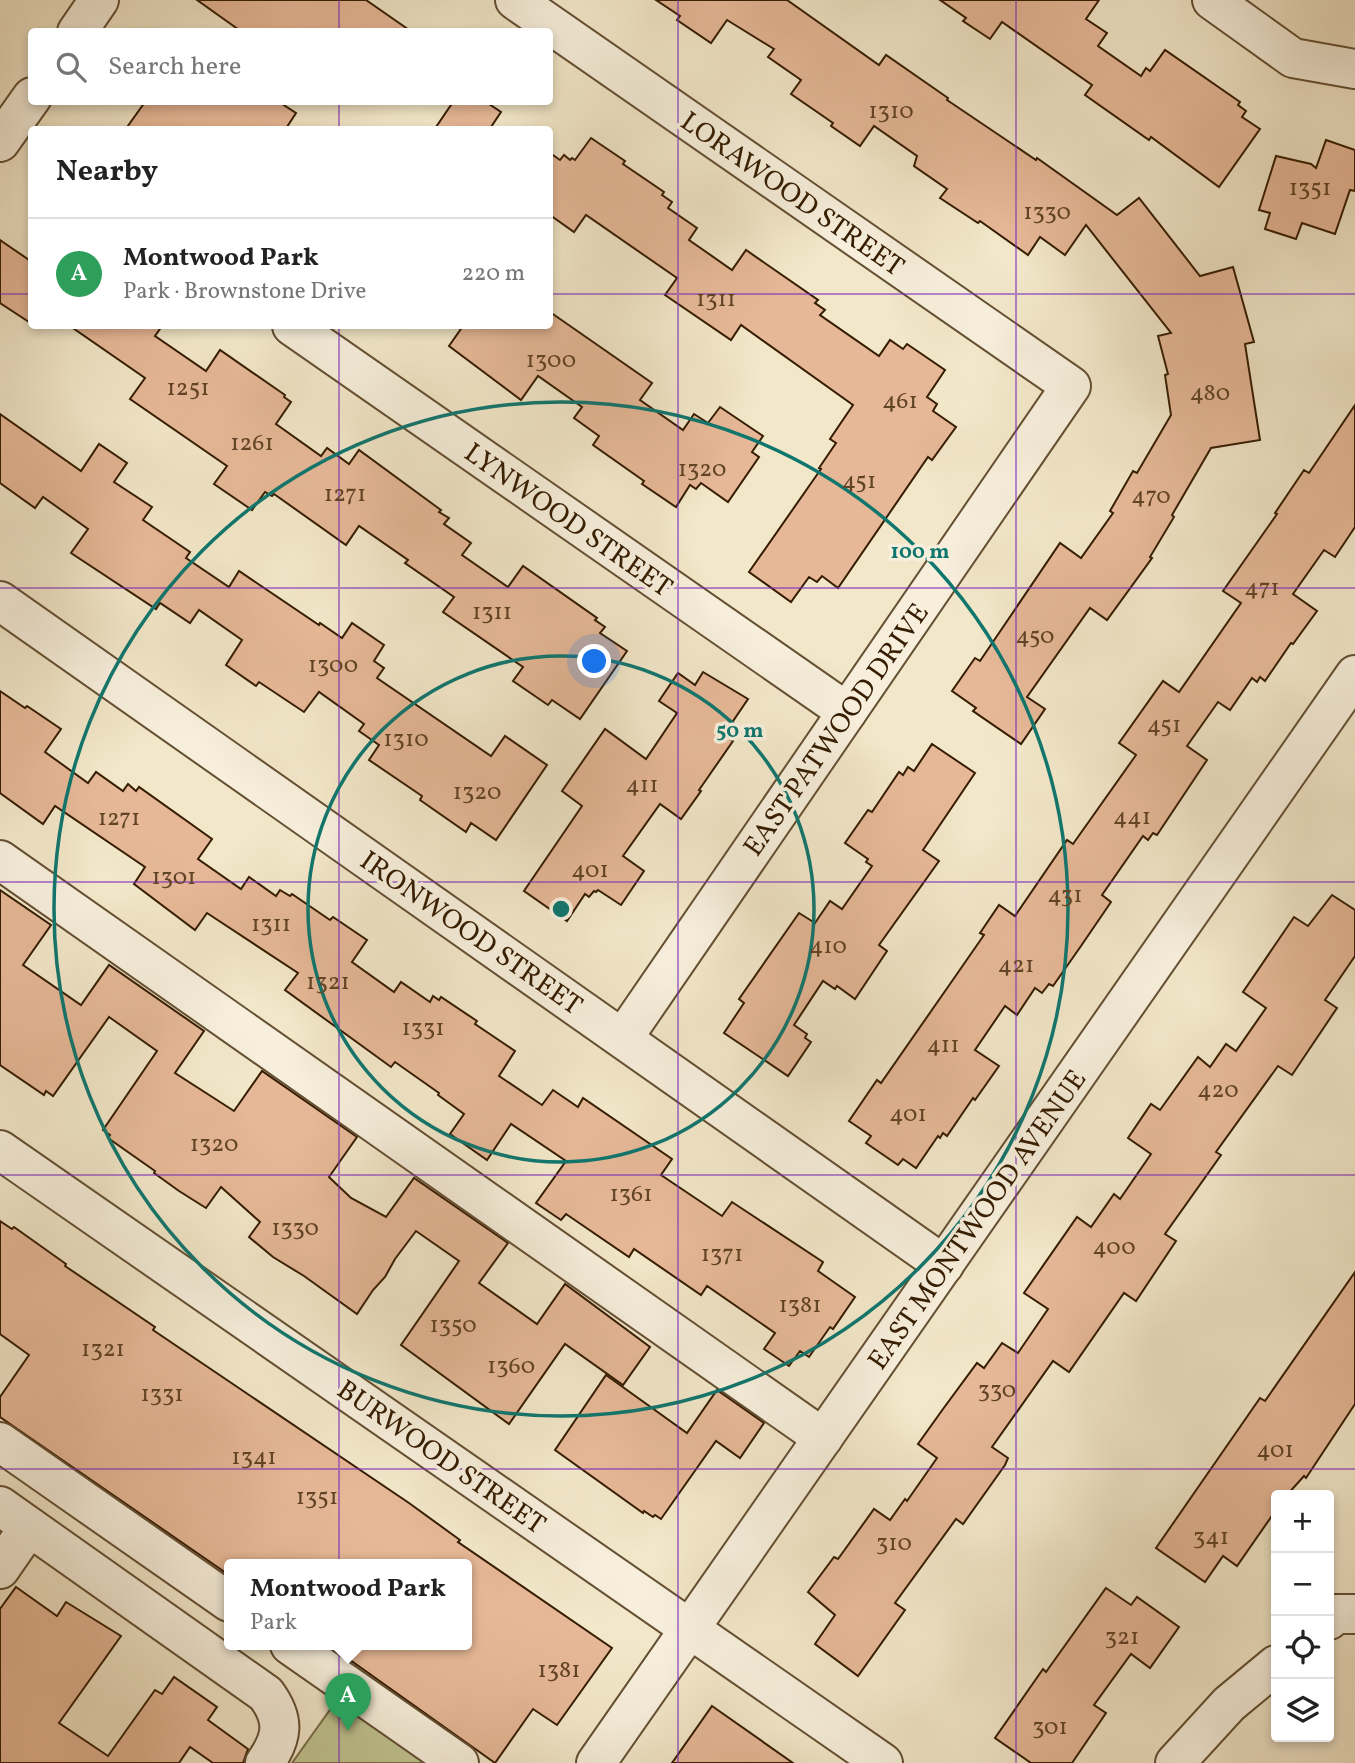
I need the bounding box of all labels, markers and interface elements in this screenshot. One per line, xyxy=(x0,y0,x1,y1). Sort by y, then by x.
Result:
search box xyxy=(28,28,553,105)
icon: search xyxy=(52,48,90,86)
text: Search here xyxy=(108,49,241,85)
house number: 1310 xyxy=(868,95,914,129)
street label: LORAWOOD STREET xyxy=(672,103,911,287)
text: Nearby xyxy=(56,151,158,193)
house number: 1351 xyxy=(1289,172,1331,206)
house number: 1330 xyxy=(1023,196,1071,230)
text: Montwood Park xyxy=(123,240,319,276)
text: A xyxy=(71,258,87,290)
text: 220 m xyxy=(462,258,525,290)
text: Park · Brownstone Drive xyxy=(123,276,367,308)
house number: 1311 xyxy=(696,283,736,317)
house number: 1300 xyxy=(526,344,576,378)
house number: 1251 xyxy=(166,372,210,406)
house number: 480 xyxy=(1190,377,1230,411)
house number: 461 xyxy=(882,385,918,419)
house number: 1261 xyxy=(230,427,274,461)
street label: LYNWOOD STREET xyxy=(456,434,680,608)
house number: 1320 xyxy=(678,453,726,487)
house number: 451 xyxy=(842,465,876,499)
house number: 1271 xyxy=(324,478,366,512)
house number: 470 xyxy=(1131,480,1171,514)
text: 100 m xyxy=(890,538,950,567)
house number: 471 xyxy=(1244,572,1280,606)
house number: 1311 xyxy=(472,596,512,630)
street label: EAST PATWOOD DRIVE xyxy=(735,596,939,865)
house number: 450 xyxy=(1015,620,1055,654)
your location xyxy=(577,644,611,678)
house number: 1300 xyxy=(308,649,358,683)
house number: 451 xyxy=(1147,709,1181,743)
text: 50 m xyxy=(716,717,764,746)
house number: 1310 xyxy=(383,723,429,757)
house number: 411 xyxy=(626,769,658,803)
house number: 1320 xyxy=(453,776,501,810)
house number: 441 xyxy=(1113,801,1151,835)
house number: 1271 xyxy=(98,802,140,836)
street label: IRONWOOD STREET xyxy=(351,842,590,1026)
house number: 401 xyxy=(571,854,609,888)
house number: 1301 xyxy=(152,861,196,895)
house number: 431 xyxy=(1048,879,1083,913)
centre of rings xyxy=(549,897,573,921)
house number: 1311 xyxy=(251,908,291,942)
house number: 410 xyxy=(809,930,847,964)
house number: 421 xyxy=(998,949,1034,983)
house number: 1321 xyxy=(306,966,350,1000)
house number: 1331 xyxy=(401,1012,445,1046)
house number: 411 xyxy=(927,1029,959,1063)
street label: EAST MONTWOOD AVENUE xyxy=(859,1063,1097,1378)
house number: 420 xyxy=(1197,1074,1239,1108)
house number: 401 xyxy=(889,1098,927,1132)
house number: 1320 xyxy=(190,1128,238,1162)
house number: 1361 xyxy=(609,1178,653,1212)
house number: 1330 xyxy=(271,1212,319,1246)
house number: 400 xyxy=(1092,1231,1136,1265)
house number: 1371 xyxy=(701,1238,743,1272)
house number: 1381 xyxy=(778,1289,822,1323)
house number: 1350 xyxy=(429,1309,477,1343)
house number: 1321 xyxy=(81,1333,125,1367)
house number: 1360 xyxy=(487,1350,535,1384)
street label: BURWOOD STREET xyxy=(328,1371,553,1545)
house number: 330 xyxy=(978,1374,1016,1408)
house number: 1331 xyxy=(140,1378,184,1412)
house number: 401 xyxy=(1256,1434,1294,1468)
house number: 1341 xyxy=(231,1441,277,1475)
house number: 1351 xyxy=(296,1481,338,1515)
map controls xyxy=(1271,1490,1334,1742)
button: + xyxy=(1271,1490,1334,1553)
house number: 341 xyxy=(1193,1521,1229,1555)
house number: 310 xyxy=(876,1527,912,1561)
button: − xyxy=(1271,1553,1334,1616)
popup xyxy=(224,1559,472,1650)
text: Montwood Park xyxy=(250,1571,446,1607)
text: Park xyxy=(250,1607,297,1639)
button: locate xyxy=(1271,1616,1334,1679)
house number: 321 xyxy=(1105,1621,1139,1655)
house number: 1381 xyxy=(537,1654,581,1688)
pin: A xyxy=(325,1673,371,1731)
button: layers xyxy=(1271,1679,1334,1742)
house number: 301 xyxy=(1032,1711,1068,1745)

